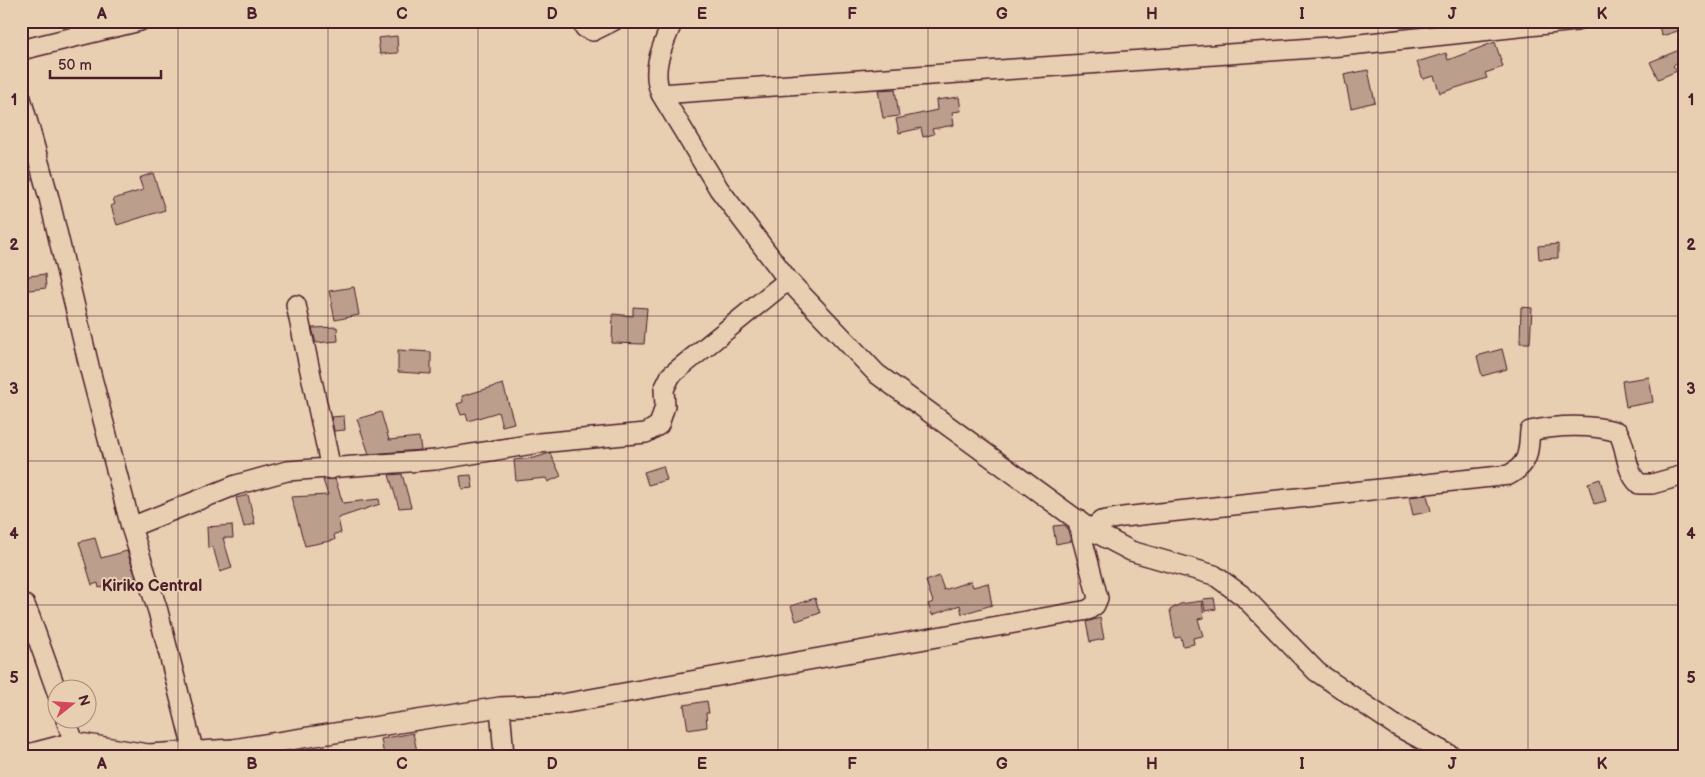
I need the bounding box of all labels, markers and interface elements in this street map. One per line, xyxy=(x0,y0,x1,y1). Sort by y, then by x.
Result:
text: A xyxy=(96,5,107,24)
text: B xyxy=(246,5,258,24)
text: C xyxy=(396,5,408,24)
text: D xyxy=(546,5,558,24)
text: E xyxy=(697,5,707,24)
text: F xyxy=(847,5,857,24)
text: G xyxy=(996,5,1008,24)
text: H xyxy=(1146,5,1158,24)
text: I xyxy=(1299,5,1305,24)
text: J xyxy=(1448,5,1457,24)
text: K xyxy=(1597,5,1608,24)
scale bar xyxy=(50,48,161,80)
text: 50 m xyxy=(58,56,92,75)
text: 1 xyxy=(11,91,17,110)
text: 1 xyxy=(1688,91,1694,110)
text: 2 xyxy=(9,236,19,255)
text: 2 xyxy=(1686,236,1696,255)
text: 3 xyxy=(9,380,19,399)
text: 3 xyxy=(1686,380,1696,399)
text: 4 xyxy=(9,525,19,544)
text: 4 xyxy=(1686,525,1696,544)
district label: Kiriko Central xyxy=(102,577,202,596)
text: 5 xyxy=(9,669,19,688)
text: 5 xyxy=(1686,669,1696,688)
north arrow xyxy=(48,680,98,730)
text: N xyxy=(74,693,94,708)
text: A xyxy=(96,755,107,774)
text: B xyxy=(246,755,258,774)
text: C xyxy=(396,755,408,774)
text: D xyxy=(546,755,558,774)
text: E xyxy=(697,755,707,774)
text: F xyxy=(847,755,857,774)
text: G xyxy=(996,755,1008,774)
text: H xyxy=(1146,755,1158,774)
text: I xyxy=(1299,755,1305,774)
text: J xyxy=(1448,755,1457,774)
text: K xyxy=(1597,755,1608,774)

